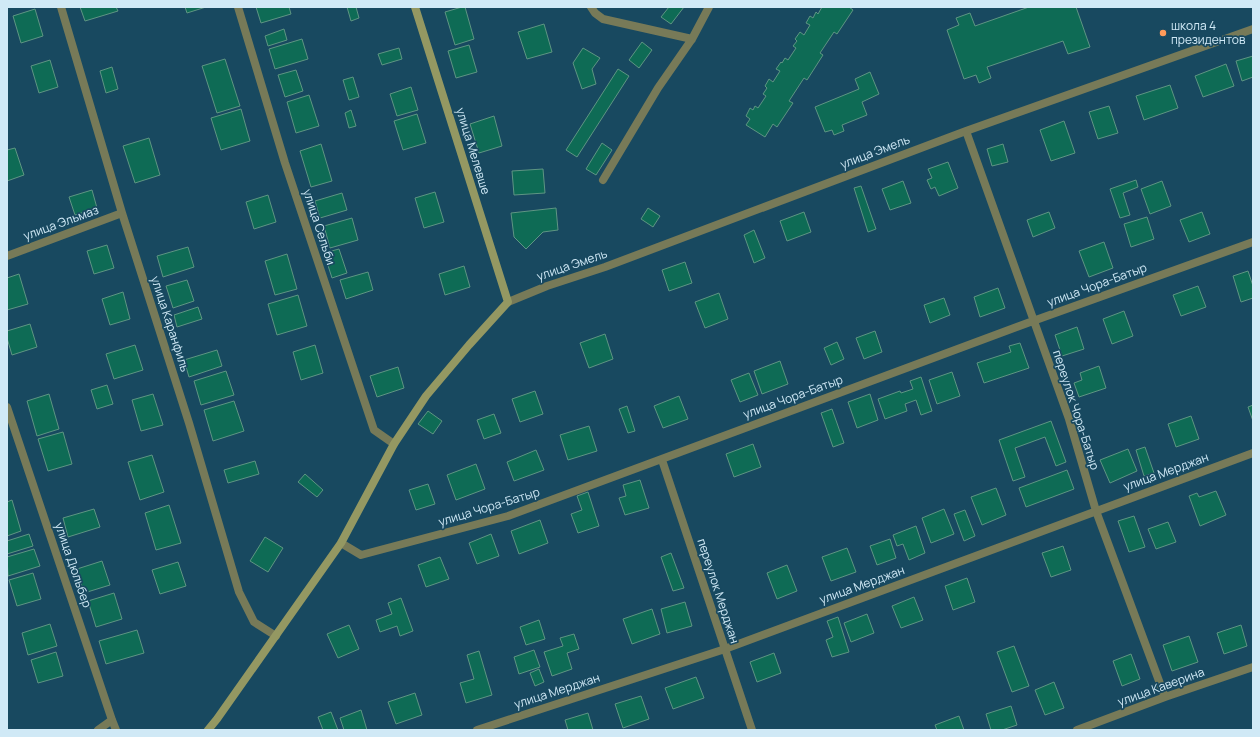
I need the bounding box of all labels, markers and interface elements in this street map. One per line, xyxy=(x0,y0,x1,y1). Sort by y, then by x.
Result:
place label: школа 4 президентов xyxy=(1171,17,1246,48)
marker: школа 4 президентов xyxy=(1158,28,1168,38)
street label: улица Мелевше xyxy=(452,105,495,196)
street label: улица Эмель xyxy=(838,130,912,173)
street label: улица Сельби xyxy=(299,187,340,267)
street label: улица Эльмаз xyxy=(21,201,101,244)
street label: улица Эмель xyxy=(534,245,609,285)
street label: улица Чора-Батыр xyxy=(1045,259,1149,310)
street label: улица Каранфиль xyxy=(147,274,194,374)
street label: переулок Чора-Батыр xyxy=(1049,348,1104,472)
street label: улица Чора-Батыр xyxy=(741,371,845,422)
street label: улица Мерджан xyxy=(1121,448,1211,495)
street label: улица Чора-Батыр xyxy=(436,483,542,530)
street label: улица Дюльбер xyxy=(51,520,96,610)
street label: переулок Мерджан xyxy=(693,536,743,646)
street label: улица Мерджан xyxy=(817,561,907,608)
street label: улица Каверина xyxy=(1115,663,1207,710)
street label: улица Мерджан xyxy=(512,669,602,712)

